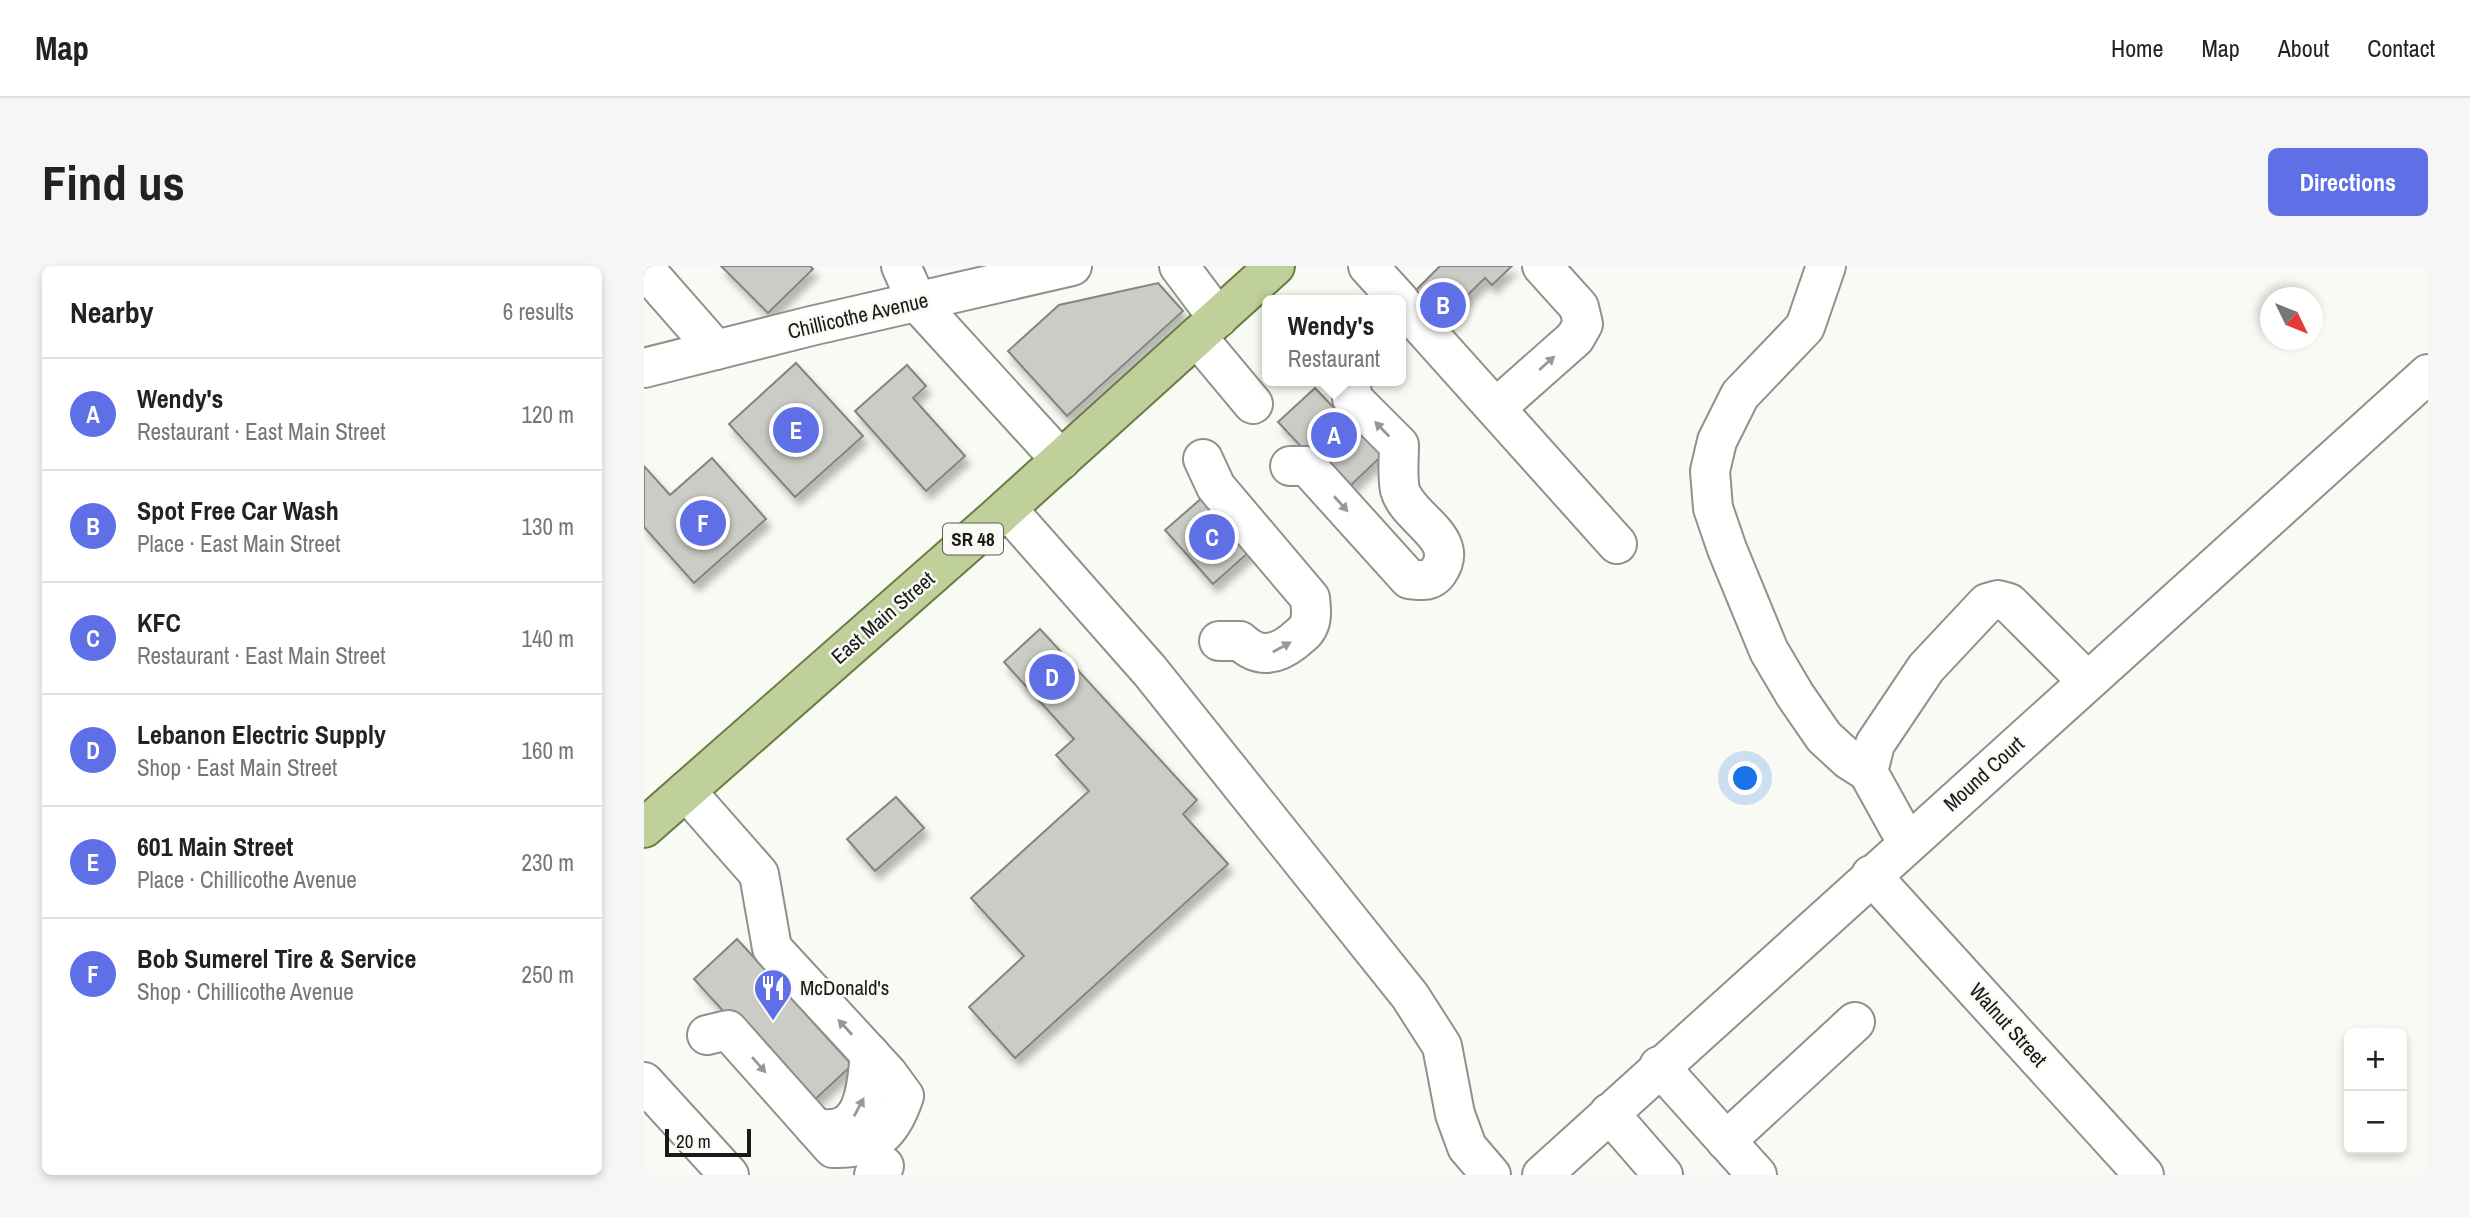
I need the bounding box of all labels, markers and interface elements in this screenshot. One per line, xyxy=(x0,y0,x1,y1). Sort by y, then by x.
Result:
text: Map xyxy=(35,26,89,70)
text: Home xyxy=(2111,32,2163,64)
text: Map xyxy=(2201,32,2240,64)
text: About xyxy=(2278,32,2329,64)
text: Contact xyxy=(2367,32,2435,64)
button: Directions xyxy=(2268,148,2428,216)
text: Find us xyxy=(42,149,185,215)
pin: B xyxy=(1420,279,1466,331)
street label: Chillicothe Avenue xyxy=(785,285,931,346)
north arrow xyxy=(2260,287,2323,350)
text: Nearby xyxy=(70,292,153,332)
popup xyxy=(1262,295,1406,386)
text: 6 results xyxy=(503,296,574,327)
text: Wendy's xyxy=(1288,308,1374,343)
text: Restaurant xyxy=(1288,343,1380,374)
one-way arrow xyxy=(1538,355,1556,371)
text: Wendy's xyxy=(137,381,223,416)
text: A xyxy=(86,399,100,430)
text: 120 m xyxy=(522,399,574,430)
pin: E xyxy=(773,404,819,456)
pin: A xyxy=(1311,409,1357,461)
text: Restaurant · East Main Street xyxy=(137,416,385,447)
one-way arrow xyxy=(1374,420,1391,437)
text: Spot Free Car Wash xyxy=(137,493,339,528)
one-way arrow xyxy=(1333,495,1349,513)
pin: F xyxy=(680,497,726,549)
text: B xyxy=(86,511,100,542)
text: 130 m xyxy=(522,511,574,542)
pin: C xyxy=(1189,511,1235,563)
road number: SR 48 xyxy=(943,524,1003,554)
text: Place · East Main Street xyxy=(137,528,340,559)
street label: East Main Street xyxy=(825,564,941,671)
text: KFC xyxy=(137,605,181,640)
text: C xyxy=(86,623,100,654)
text: 140 m xyxy=(522,623,574,654)
text: Restaurant · East Main Street xyxy=(137,640,385,671)
one-way arrow xyxy=(1272,642,1292,654)
pin: D xyxy=(1029,651,1075,703)
text: Lebanon Electric Supply xyxy=(137,717,386,752)
street label: Mound Court xyxy=(1937,729,2031,818)
text: D xyxy=(86,735,100,766)
text: 160 m xyxy=(522,735,574,766)
text: Shop · East Main Street xyxy=(137,752,337,783)
your location xyxy=(1728,761,1762,795)
text: 601 Main Street xyxy=(137,829,293,864)
text: E xyxy=(87,847,99,878)
text: 230 m xyxy=(522,847,574,878)
text: Place · Chillicothe Avenue xyxy=(137,864,357,895)
text: Bob Sumerel Tire & Service xyxy=(137,941,416,976)
text: F xyxy=(87,959,99,990)
text: 250 m xyxy=(522,959,574,990)
restaurant icon: McDonald's xyxy=(752,967,794,1022)
place label: McDonald's xyxy=(800,973,889,1002)
text: Shop · Chillicothe Avenue xyxy=(137,976,354,1007)
street label: Walnut Street xyxy=(1963,976,2054,1073)
one-way arrow xyxy=(837,1018,853,1036)
map controls xyxy=(2344,1028,2407,1154)
button: + xyxy=(2344,1028,2407,1091)
one-way arrow xyxy=(751,1056,767,1074)
button: − xyxy=(2344,1091,2407,1154)
one-way arrow xyxy=(853,1097,865,1117)
scale bar xyxy=(665,1126,751,1158)
text: 20 m xyxy=(676,1128,711,1154)

